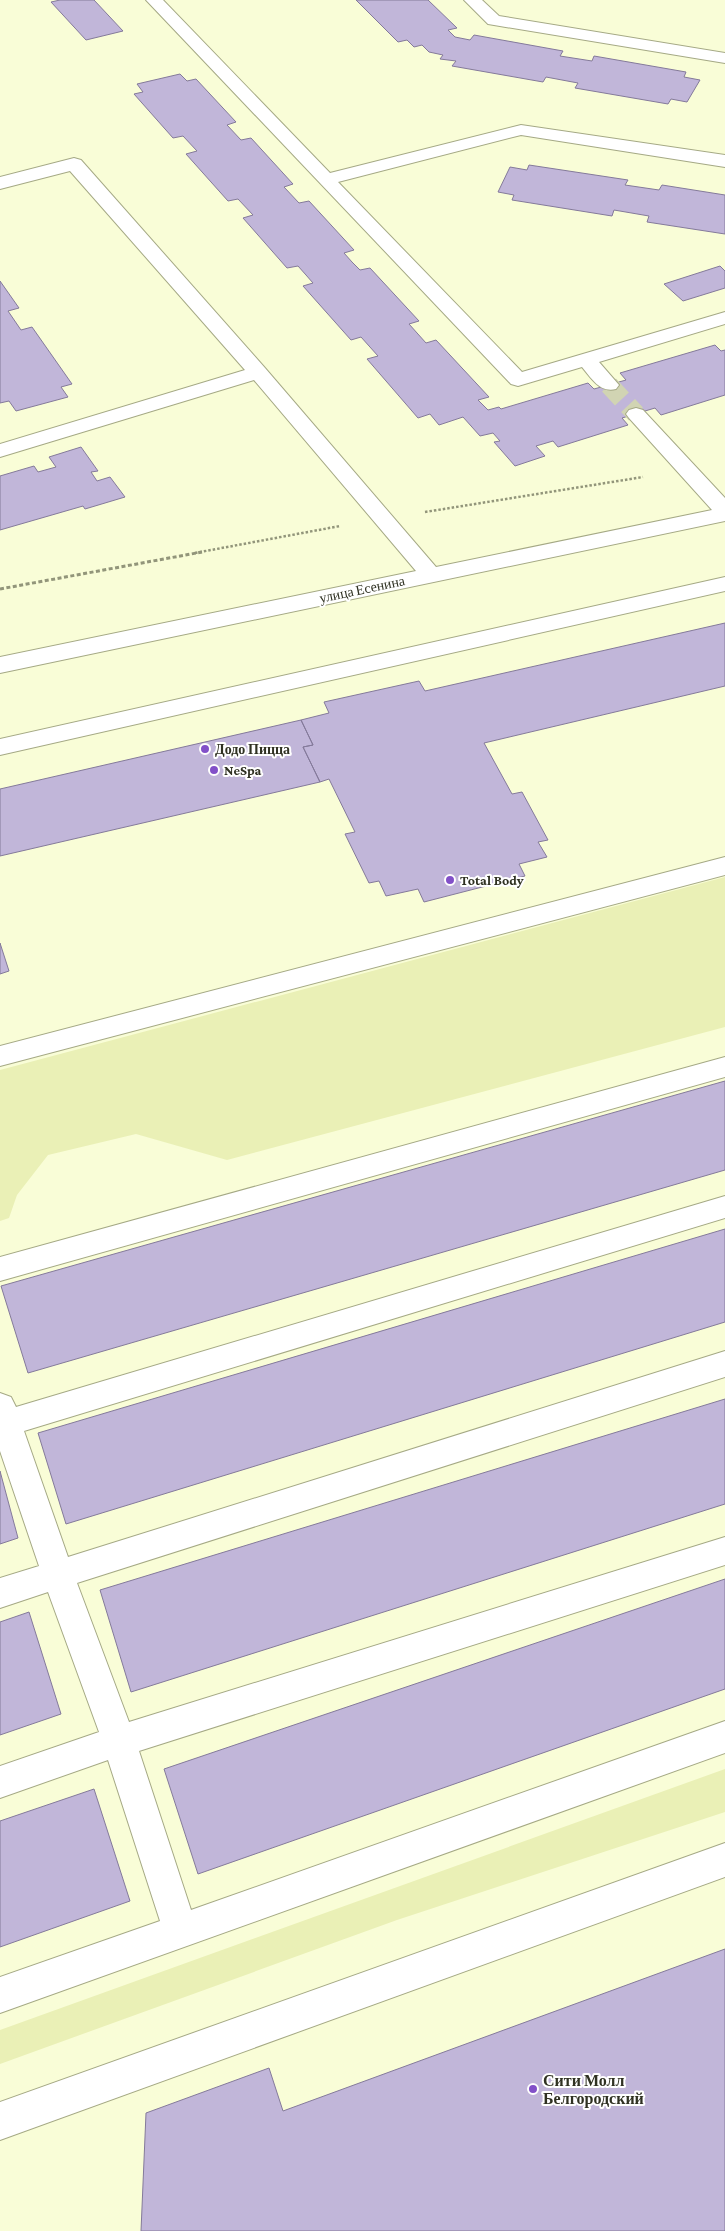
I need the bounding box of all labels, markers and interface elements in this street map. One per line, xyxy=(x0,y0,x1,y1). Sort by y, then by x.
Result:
street label: улица Есенина xyxy=(318,572,407,606)
place label: Додо Пицца xyxy=(215,741,290,757)
marker: Додо Пицца xyxy=(199,743,211,755)
place label: NeSpa xyxy=(224,762,262,778)
marker: NeSpa xyxy=(208,764,220,776)
place label: Total Body xyxy=(460,872,524,888)
marker: Total Body xyxy=(444,874,456,886)
place label: Сити Молл Белгородский xyxy=(543,2072,644,2108)
marker: Сити Молл Белгородский xyxy=(527,2083,539,2095)

